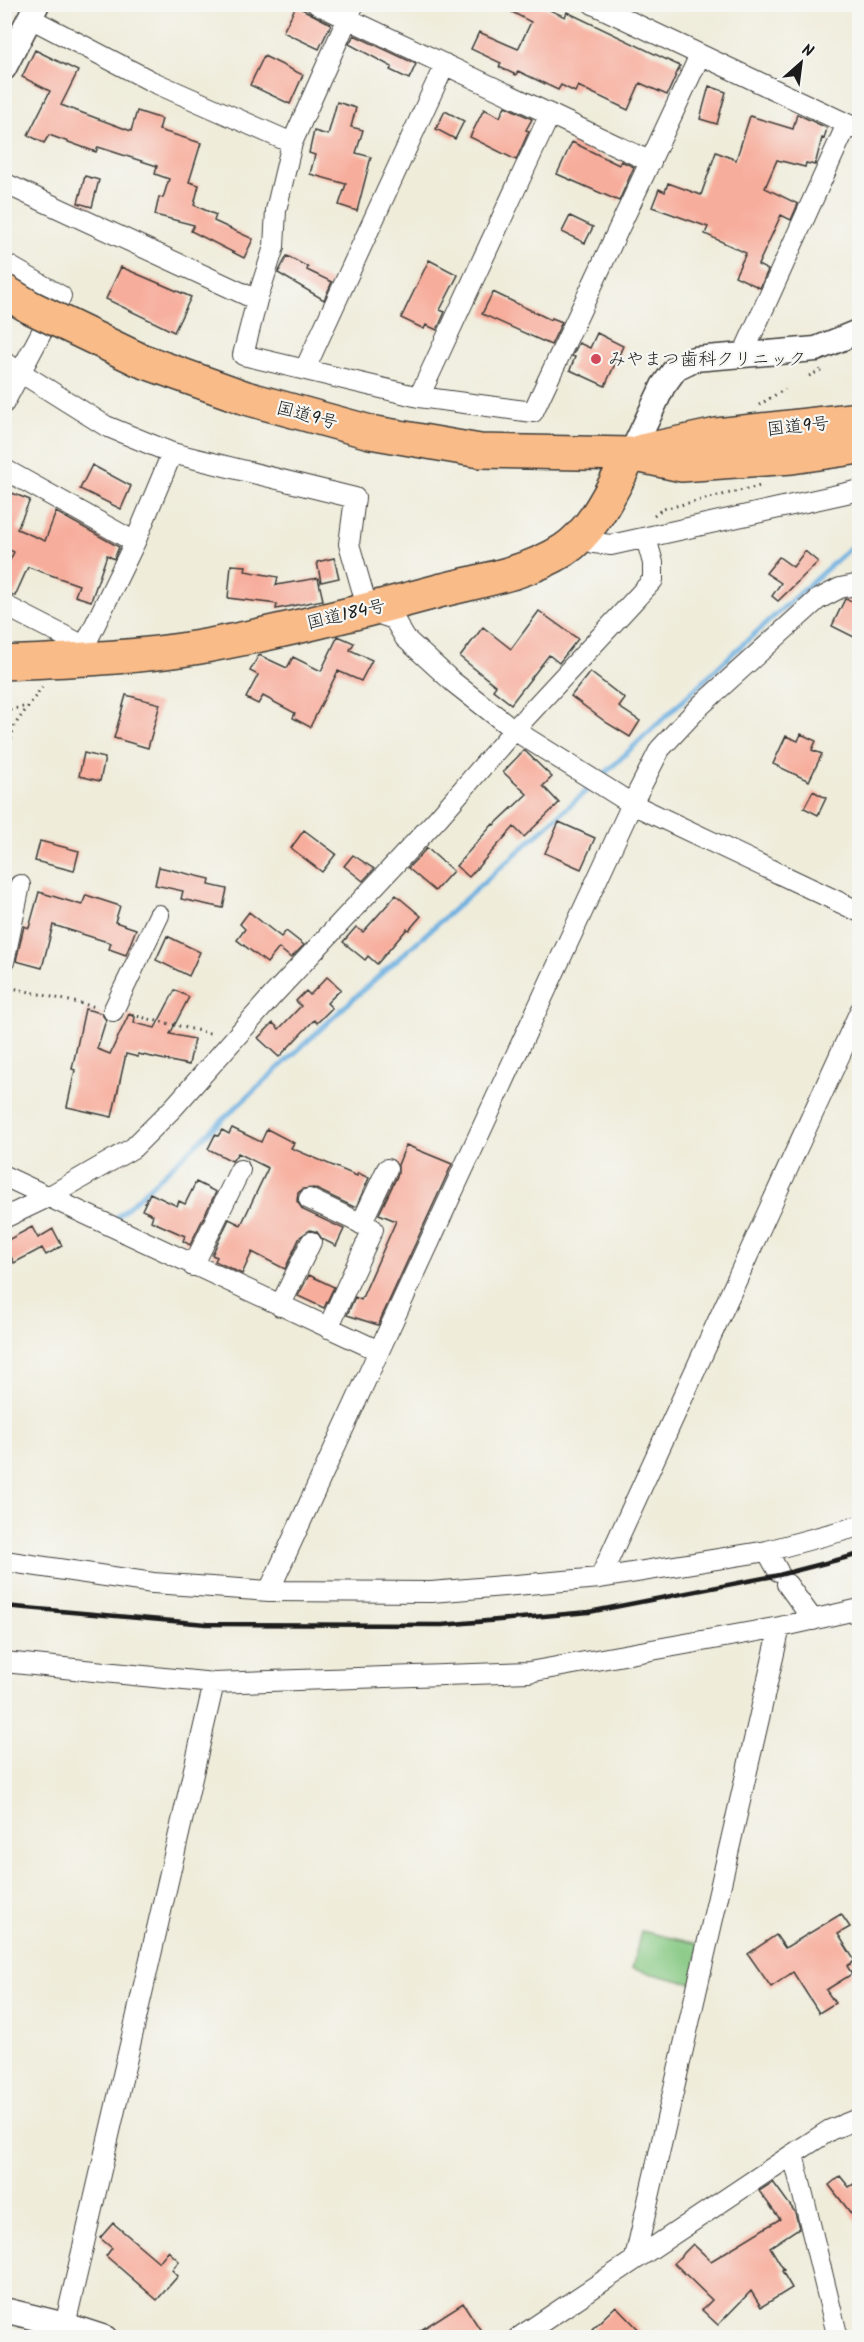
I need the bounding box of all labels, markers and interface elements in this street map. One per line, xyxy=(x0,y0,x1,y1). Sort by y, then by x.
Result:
north arrow xyxy=(771,33,831,93)
text: N xyxy=(797,38,818,64)
place label: みやまつ歯科クリニック xyxy=(608,346,806,375)
marker: みやまつ歯科クリニック xyxy=(589,352,603,366)
street label: 国道9号 xyxy=(273,394,341,439)
street label: 国道9号 xyxy=(765,410,831,445)
street label: 国道184号 xyxy=(304,592,389,639)

